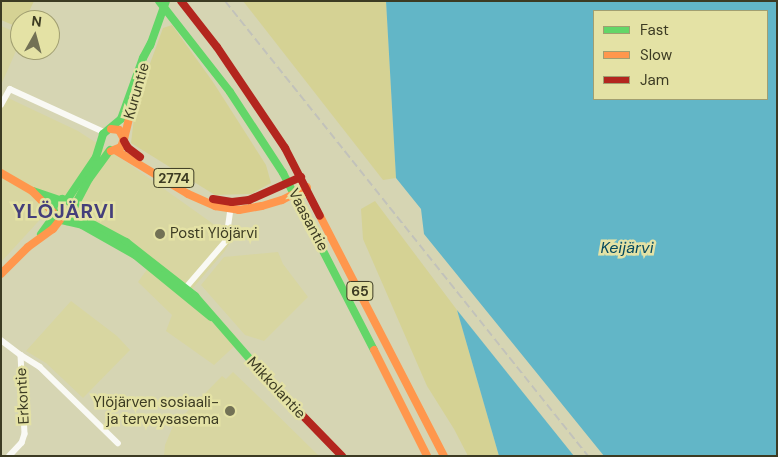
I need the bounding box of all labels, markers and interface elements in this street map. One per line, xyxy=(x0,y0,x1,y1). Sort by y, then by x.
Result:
north arrow xyxy=(10,10,60,60)
legend xyxy=(593,10,768,100)
text: N xyxy=(31,12,43,31)
text: Fast xyxy=(640,20,669,40)
text: Slow xyxy=(640,45,672,65)
street label: Kuruntie xyxy=(120,61,154,121)
text: Jam xyxy=(640,70,669,90)
road number: 2774 xyxy=(153,167,195,190)
street label: Vaasantie xyxy=(284,186,332,254)
district label: YLÖJÄRVI xyxy=(12,199,116,223)
place label: Posti Ylöjärvi xyxy=(170,225,258,243)
marker: Posti Ylöjärvi xyxy=(154,228,166,240)
water label: Keijärvi xyxy=(600,238,654,258)
road number: 65 xyxy=(346,280,374,302)
street label: Mikkolantie xyxy=(243,353,309,423)
street label: Erkontie xyxy=(13,367,33,425)
place label: Ylöjärven sosiaali- ja terveysasema xyxy=(93,393,219,428)
marker: Ylöjärven sosiaali- ja terveysasema xyxy=(223,404,237,418)

